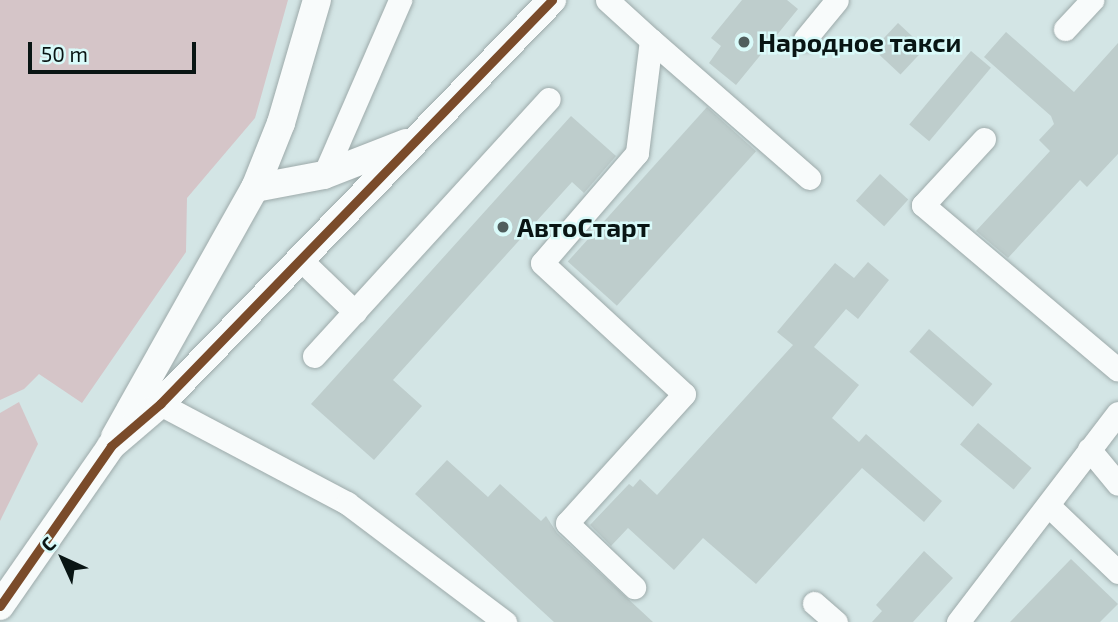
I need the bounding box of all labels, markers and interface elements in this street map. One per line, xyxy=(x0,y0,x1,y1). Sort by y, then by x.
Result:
place label: Народное такси xyxy=(758,26,961,58)
scale bar xyxy=(32,28,200,72)
marker: Народное такси xyxy=(736,34,752,50)
text: 50 m xyxy=(41,41,88,66)
place label: АвтоСтарт xyxy=(517,211,650,243)
marker: АвтоСтарт xyxy=(495,219,511,235)
north arrow xyxy=(28,524,98,594)
text: С xyxy=(36,532,60,556)

